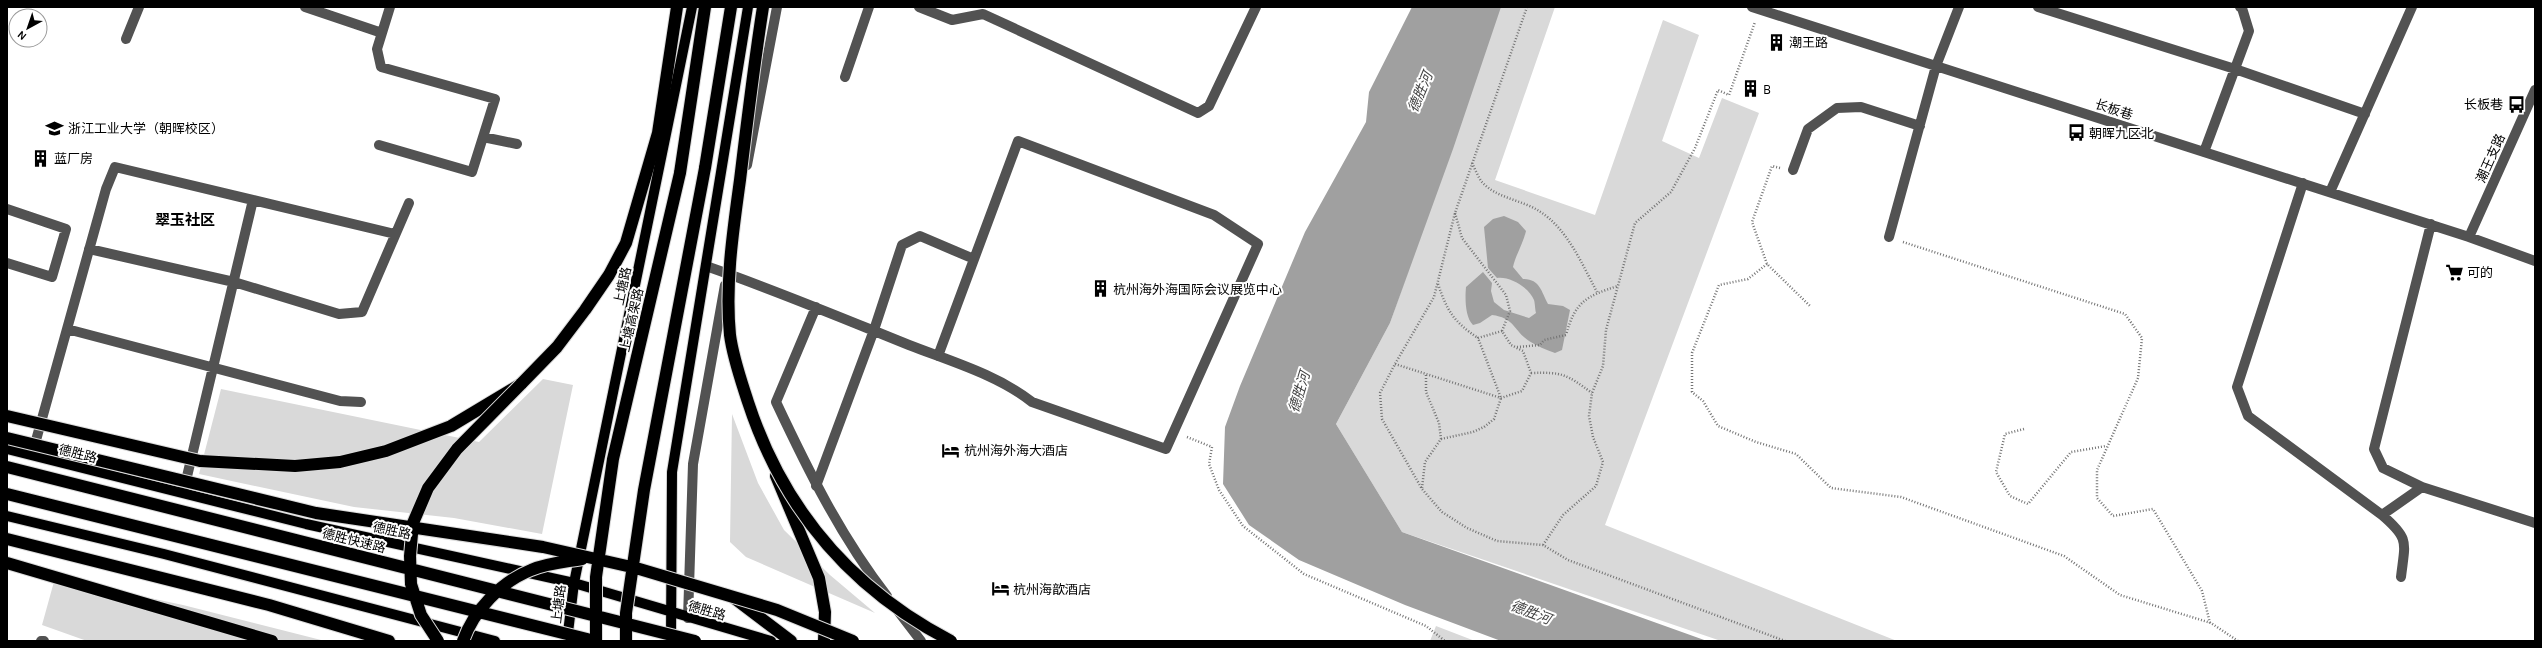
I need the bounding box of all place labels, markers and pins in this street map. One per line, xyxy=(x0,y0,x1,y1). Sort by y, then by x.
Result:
building icon: 潮王路 xyxy=(1766,32,1786,52)
place label: 潮王路 xyxy=(1789,35,1828,50)
building icon: B xyxy=(1740,79,1760,99)
place label: B xyxy=(1763,82,1771,97)
bus stop icon: 长板巷 xyxy=(2506,94,2526,114)
place label: 长板巷 xyxy=(2464,97,2503,112)
school or university icon: 浙江工业大学（朝晖校区） xyxy=(45,118,65,138)
place label: 浙江工业大学（朝晖校区） xyxy=(68,121,224,136)
bus stop icon: 朝晖九区北 xyxy=(2066,123,2086,143)
place label: 朝晖九区北 xyxy=(2089,126,2154,141)
building icon: 蓝厂房 xyxy=(31,148,51,168)
place label: 蓝厂房 xyxy=(54,151,93,166)
supermarket icon: 可的 xyxy=(2444,262,2464,282)
place label: 可的 xyxy=(2467,265,2493,280)
building icon: 杭州海外海国际会议展览中心 xyxy=(1090,279,1110,299)
place label: 杭州海外海国际会议展览中心 xyxy=(1113,282,1282,297)
hotel icon: 杭州海外海大酒店 xyxy=(941,440,961,460)
place label: 杭州海外海大酒店 xyxy=(964,443,1068,458)
hotel icon: 杭州海歆酒店 xyxy=(990,579,1010,599)
place label: 杭州海歆酒店 xyxy=(1013,582,1091,597)

